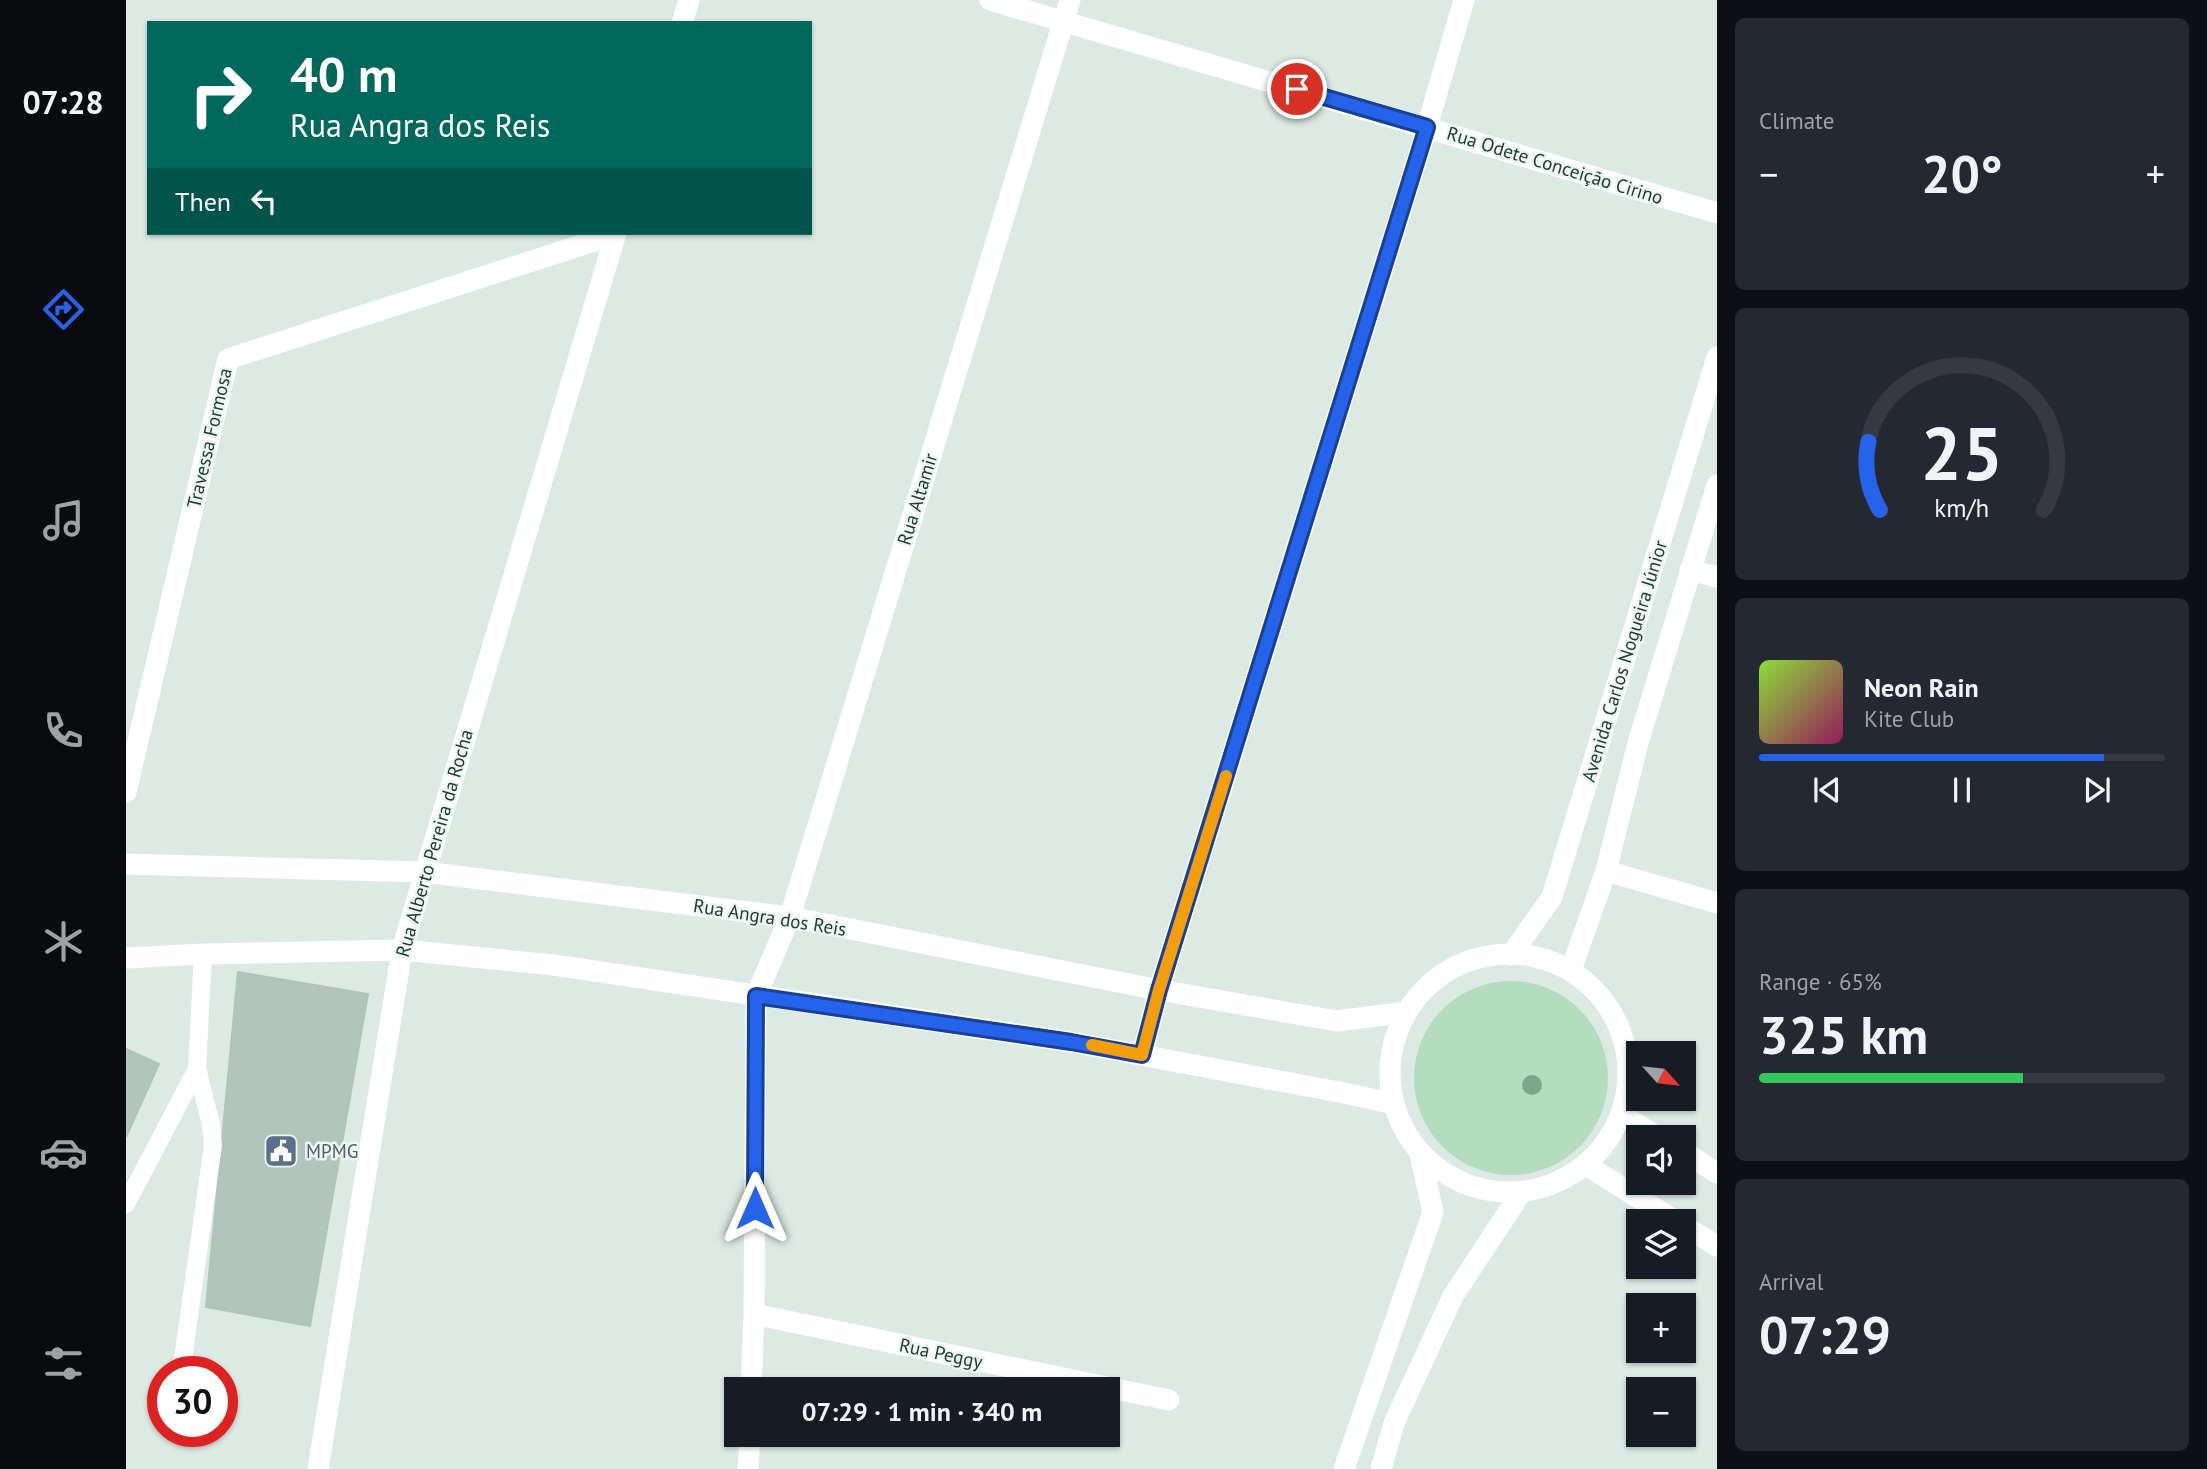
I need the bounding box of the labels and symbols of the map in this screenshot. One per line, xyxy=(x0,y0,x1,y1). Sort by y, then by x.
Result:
pin xyxy=(1267,59,1327,119)
street label: Rua Odete Conceição Cirino xyxy=(1444,121,1666,209)
street label: Travessa Formosa xyxy=(181,366,237,510)
street label: Rua Altamir xyxy=(892,450,942,548)
street label: Avenida Carlos Nogueira Júnior xyxy=(1576,537,1672,785)
street label: Rua Alberto Pereira da Rocha xyxy=(390,726,478,960)
street label: Rua Angra dos Reis xyxy=(692,893,848,941)
north arrow xyxy=(1626,1041,1696,1111)
public building icon: MPMG xyxy=(262,1132,300,1170)
place label: MPMG xyxy=(306,1139,358,1163)
position arrow xyxy=(718,1171,792,1245)
street label: Rua Peggy xyxy=(897,1332,985,1374)
speed limit sign: 30 xyxy=(147,1356,238,1447)

